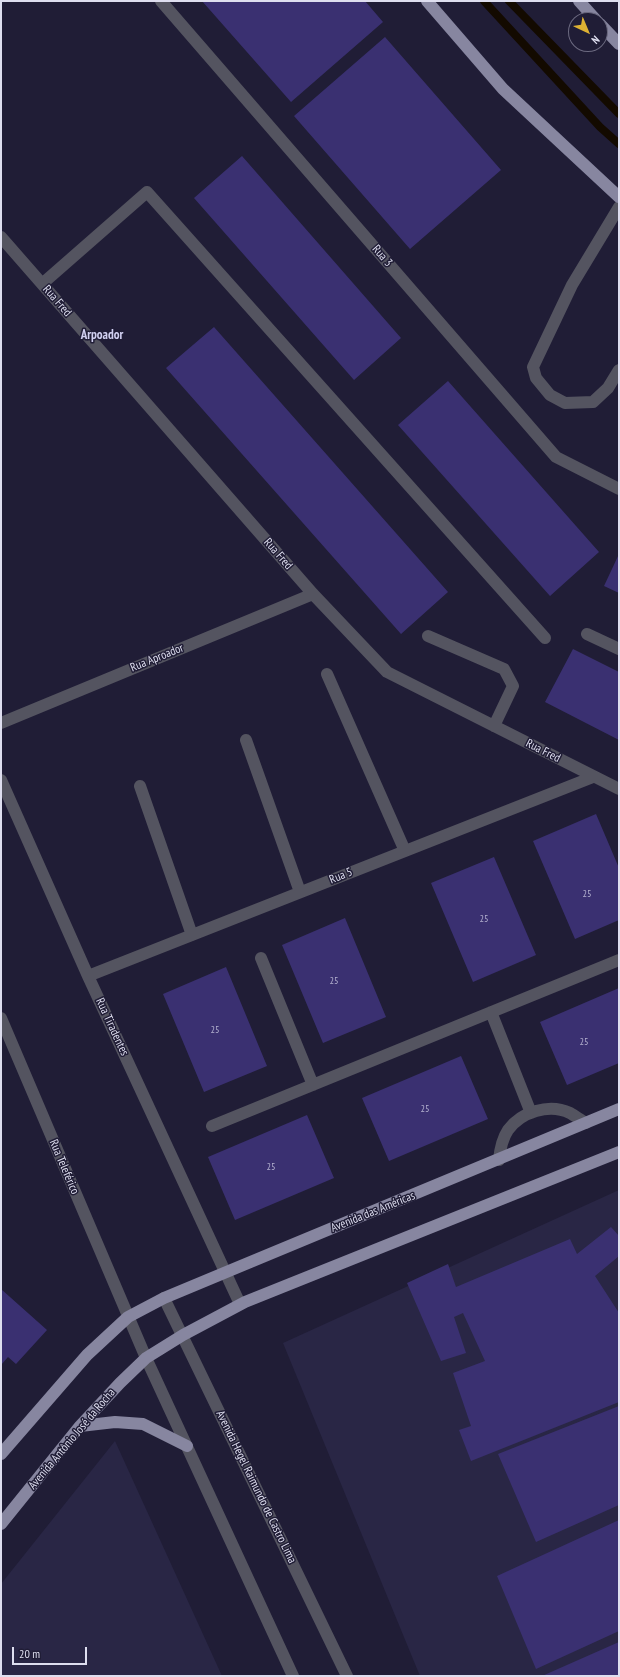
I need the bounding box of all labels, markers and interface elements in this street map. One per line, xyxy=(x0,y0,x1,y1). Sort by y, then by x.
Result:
north arrow xyxy=(568,12,608,52)
text: N xyxy=(589,33,603,47)
street label: Rua 3 xyxy=(369,242,395,270)
street label: Rua Fred xyxy=(40,282,74,320)
district label: Arpoador xyxy=(81,327,123,343)
street label: Rua Fred xyxy=(261,535,295,573)
street label: Rua Aproador xyxy=(128,641,186,675)
street label: Rua Fred xyxy=(523,736,563,766)
street label: Rua 5 xyxy=(327,865,355,887)
house number: 25 xyxy=(583,888,591,900)
house number: 25 xyxy=(480,913,488,925)
house number: 25 xyxy=(330,975,338,987)
street label: Rua Tiradentes xyxy=(92,996,132,1058)
house number: 25 xyxy=(211,1024,219,1036)
house number: 25 xyxy=(580,1036,588,1048)
house number: 25 xyxy=(421,1103,429,1115)
street label: Rua Teleférico xyxy=(46,1137,82,1197)
house number: 25 xyxy=(267,1161,275,1173)
street label: Avenida das Américas xyxy=(329,1189,417,1235)
street label: Avenida Antônio José da Rocha xyxy=(26,1386,118,1492)
street label: Avenida Hegel Raimundo de Castro Lima xyxy=(213,1408,299,1566)
scale bar xyxy=(14,1639,89,1665)
text: 20 m xyxy=(19,1646,40,1661)

